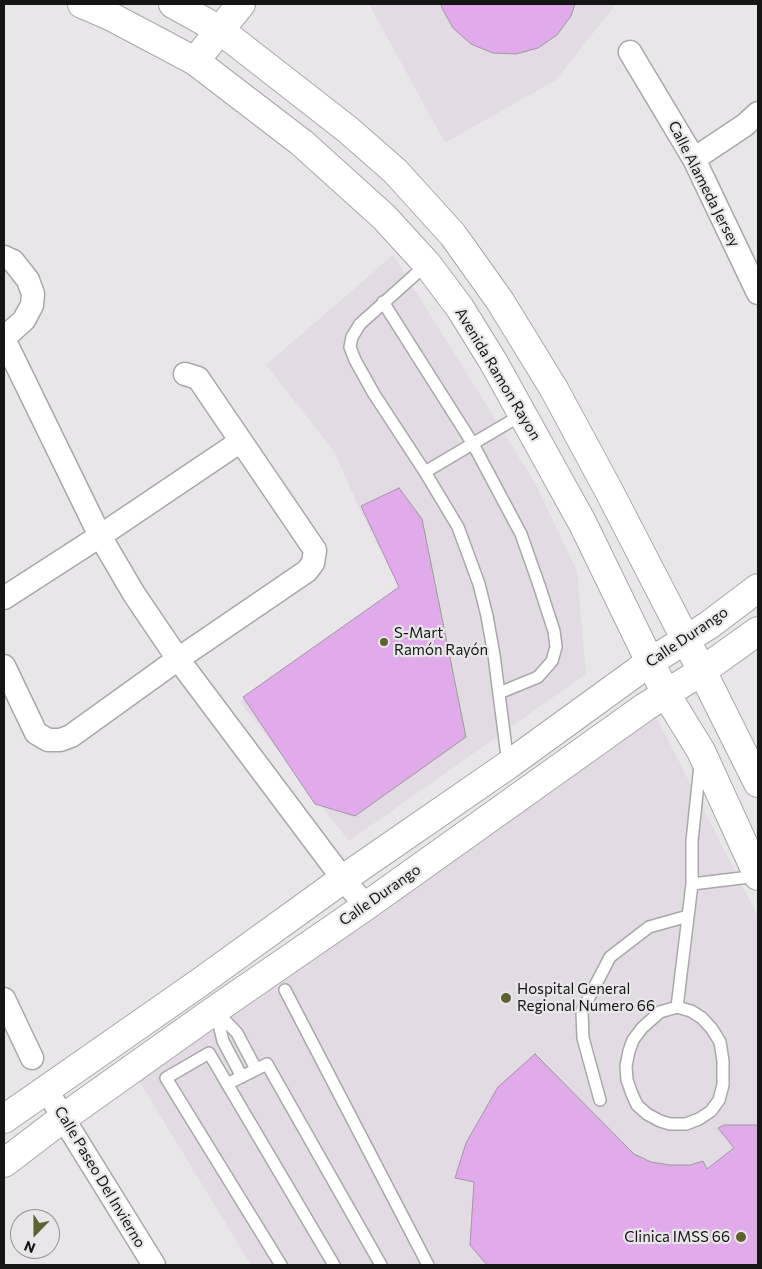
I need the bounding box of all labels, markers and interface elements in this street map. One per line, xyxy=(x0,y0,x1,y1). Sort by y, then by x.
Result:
street label: Calle Alameda Jersey xyxy=(664,118,744,250)
street label: Avenida Ramon Rayon xyxy=(451,305,545,443)
street label: Calle Durango xyxy=(643,603,731,671)
place label: S-Mart Ramón Rayón xyxy=(394,624,488,659)
marker: S-Mart Ramón Rayón xyxy=(378,636,390,648)
street label: Calle Durango xyxy=(336,860,424,930)
place label: Hospital General Regional Numero 66 xyxy=(517,980,655,1015)
marker: Hospital General Regional Numero 66 xyxy=(499,991,513,1005)
street label: Calle Paseo Del Invierno xyxy=(51,1103,149,1251)
north arrow xyxy=(10,1209,60,1259)
place label: Clinica IMSS 66 xyxy=(624,1228,730,1246)
marker: Clinica IMSS 66 xyxy=(734,1230,748,1244)
text: N xyxy=(22,1238,38,1257)

